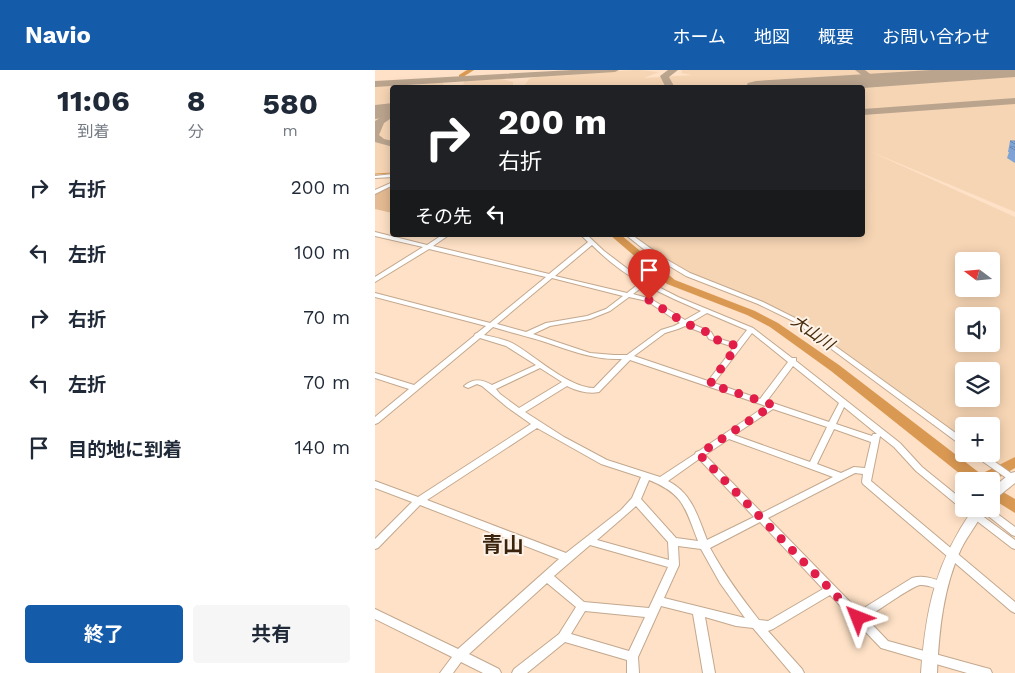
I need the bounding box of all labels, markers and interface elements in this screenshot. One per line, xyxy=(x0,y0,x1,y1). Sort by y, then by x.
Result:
text: Navio xyxy=(25,21,91,49)
text: ホーム xyxy=(673,26,726,47)
text: 地図 xyxy=(754,26,790,47)
text: 概要 xyxy=(818,26,854,47)
text: お問い合わせ xyxy=(882,26,990,47)
text: 11:06 xyxy=(57,83,130,118)
text: 8 xyxy=(187,83,205,118)
text: 580 xyxy=(262,86,318,121)
text: 200 m xyxy=(498,101,607,143)
icon: right xyxy=(415,105,480,170)
text: m xyxy=(283,121,298,140)
text: 到着 xyxy=(77,122,109,141)
text: 分 xyxy=(188,122,204,141)
text: 右折 xyxy=(498,149,542,174)
icon: right xyxy=(25,174,53,202)
text: 200 m xyxy=(291,176,350,199)
text: 右折 xyxy=(68,178,106,201)
icon: left xyxy=(482,200,510,228)
text: その先 xyxy=(415,205,472,228)
icon: left xyxy=(25,239,53,267)
text: 100 m xyxy=(294,241,350,264)
text: 左折 xyxy=(68,243,106,266)
pin xyxy=(628,249,670,300)
north arrow xyxy=(955,252,1000,298)
map controls xyxy=(955,252,1000,517)
icon: arrive xyxy=(635,256,663,284)
icon: right xyxy=(25,304,53,332)
text: 70 m xyxy=(303,306,350,329)
button: sound xyxy=(955,307,1000,352)
text: 右折 xyxy=(68,308,106,331)
water label: 大山川 xyxy=(788,311,839,355)
button: layers xyxy=(955,362,1000,407)
icon: left xyxy=(25,369,53,397)
text: 70 m xyxy=(303,371,350,394)
text: 左折 xyxy=(68,373,106,396)
button: + xyxy=(955,417,1000,462)
icon: arrive xyxy=(25,434,53,462)
text: 140 m xyxy=(295,436,350,459)
text: 目的地に到着 xyxy=(68,438,182,461)
button: − xyxy=(955,472,1000,517)
district label: 青山 xyxy=(482,532,524,557)
position arrow xyxy=(831,591,883,643)
button: 終了 xyxy=(25,605,183,663)
button: 共有 xyxy=(193,605,350,663)

